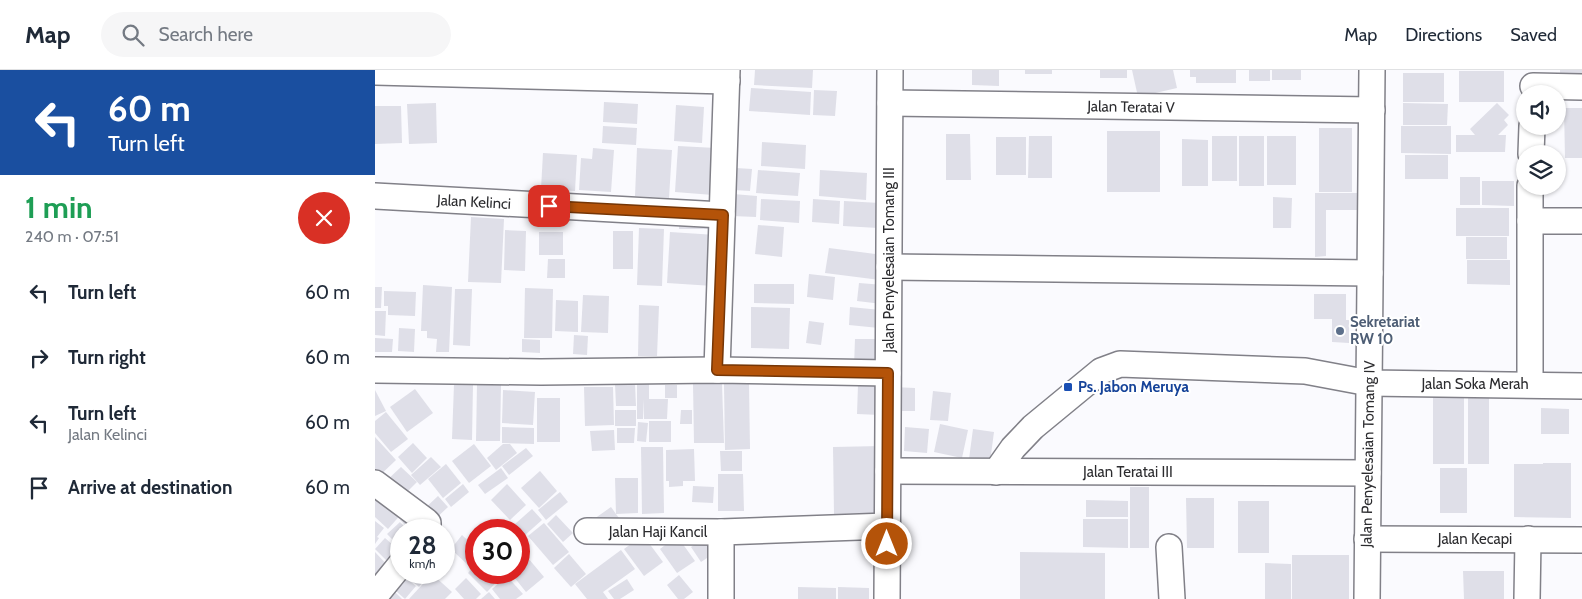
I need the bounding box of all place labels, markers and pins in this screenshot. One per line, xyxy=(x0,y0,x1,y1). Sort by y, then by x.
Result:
pin xyxy=(528,185,570,227)
place label: Sekretariat RW 10 xyxy=(1350,313,1420,348)
marker: Sekretariat RW 10 xyxy=(1334,325,1346,337)
place label: Ps. Jabon Meruya xyxy=(1078,378,1189,396)
marker: Ps. Jabon Meruya xyxy=(1062,381,1074,393)

